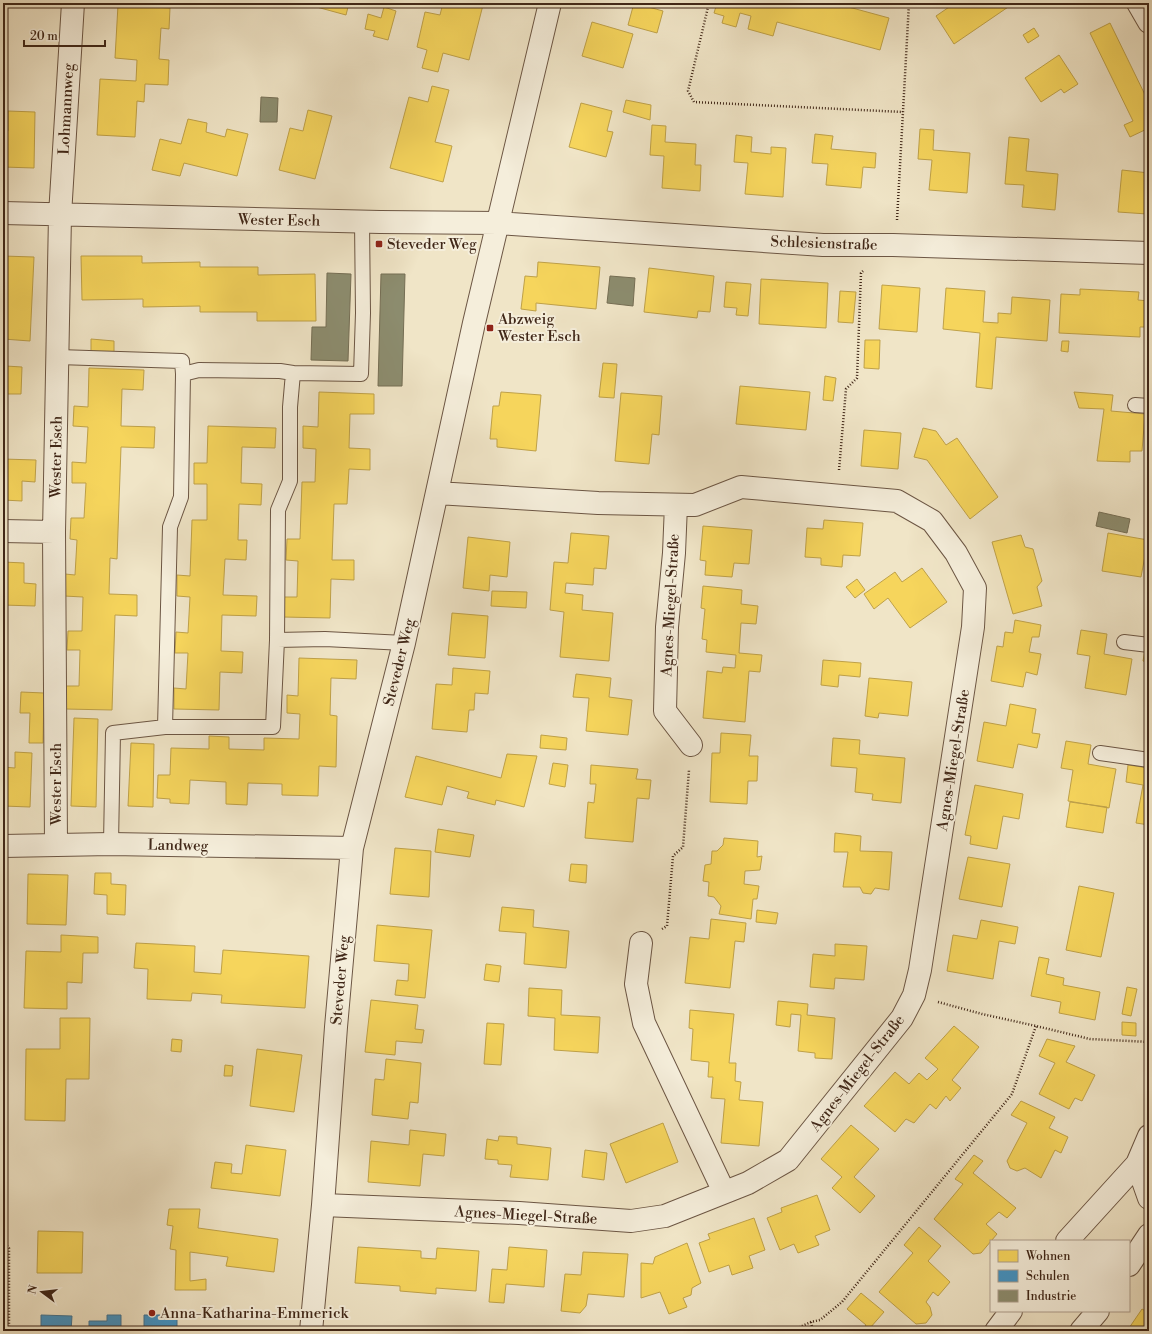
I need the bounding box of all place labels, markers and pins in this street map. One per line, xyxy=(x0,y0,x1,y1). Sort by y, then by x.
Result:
place label: Steveder Weg xyxy=(387,235,477,254)
marker: Steveder Weg xyxy=(374,239,384,249)
place label: Abzweig Wester Esch xyxy=(497,310,581,346)
marker: Abzweig Wester Esch xyxy=(485,323,495,333)
place label: Anna-Katharina-Emmerick xyxy=(159,1304,350,1323)
marker: Anna-Katharina-Emmerick xyxy=(147,1308,157,1318)

